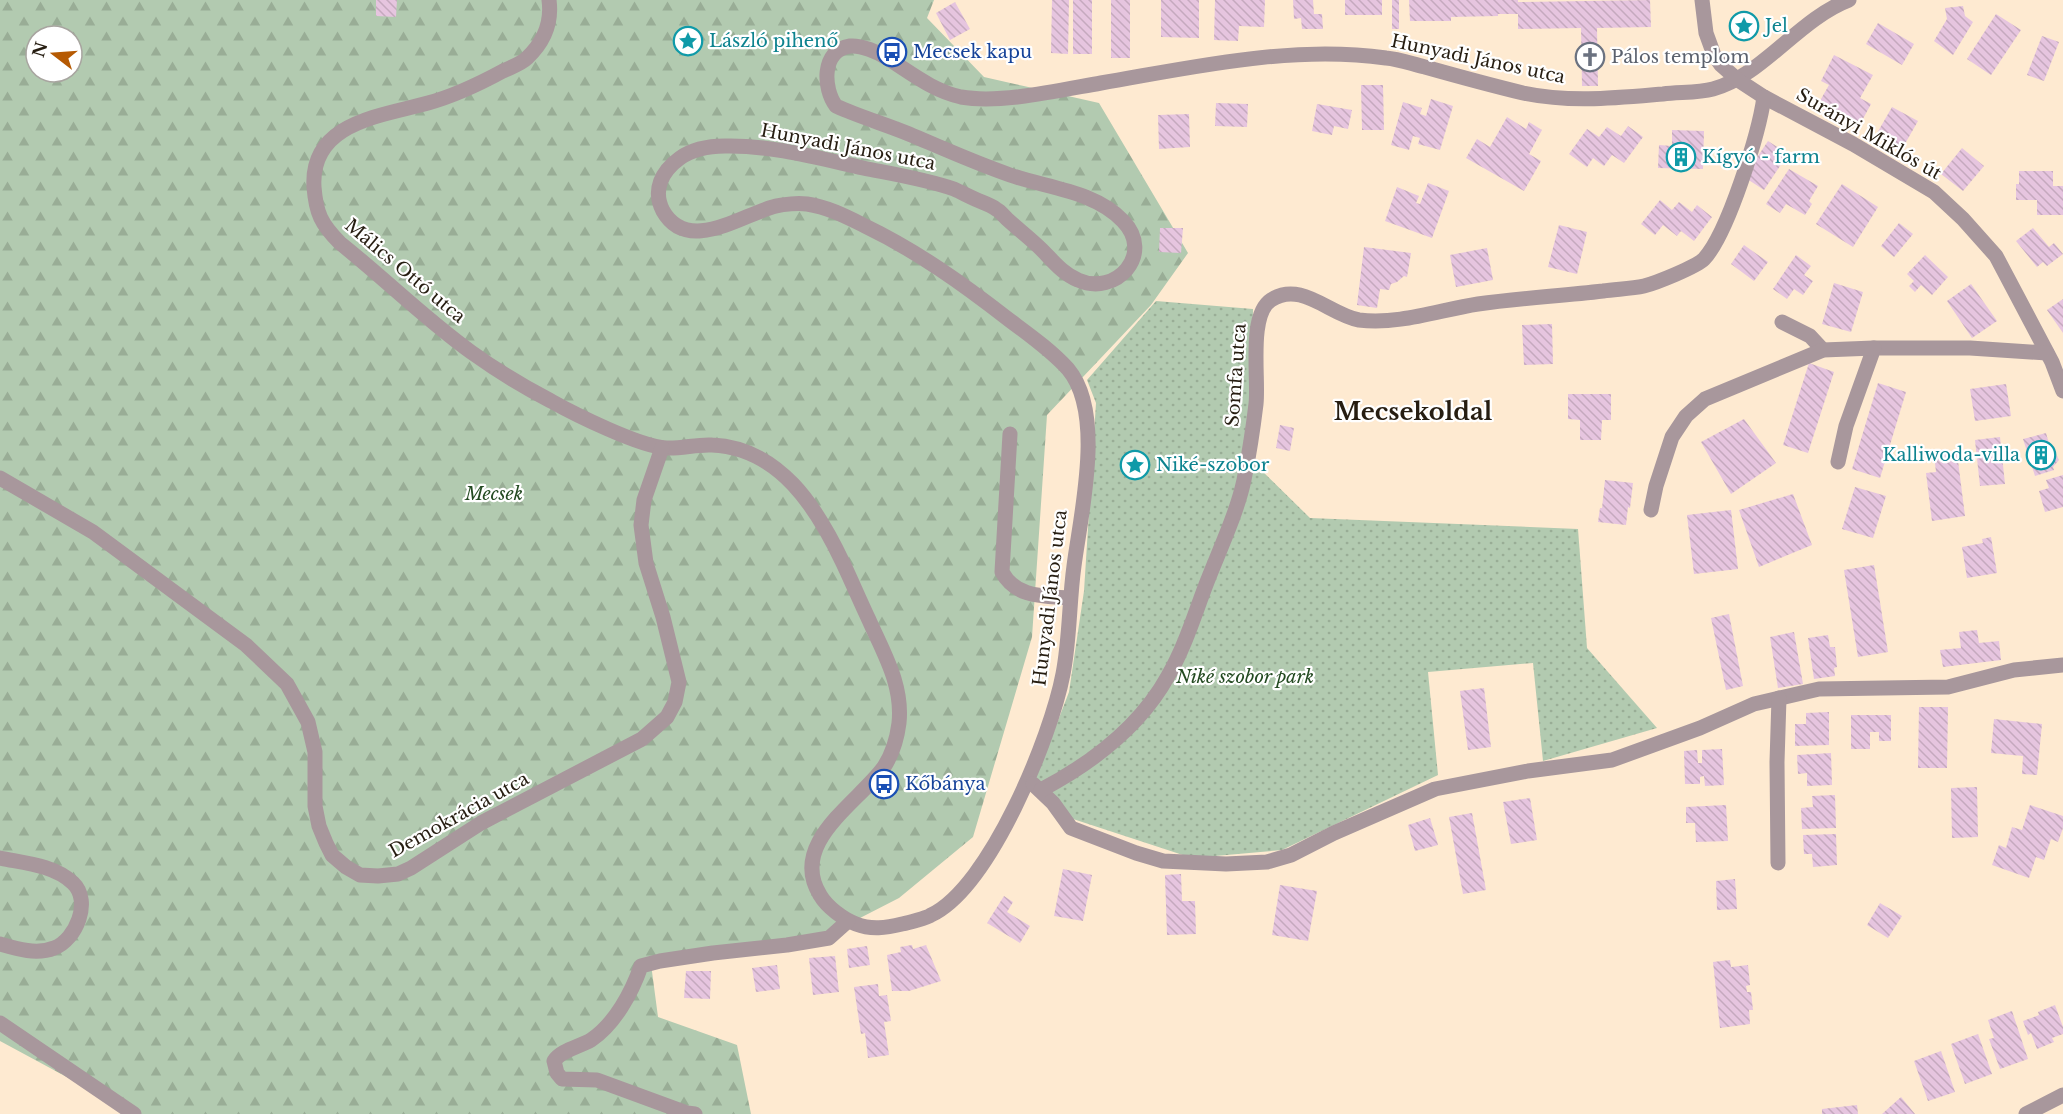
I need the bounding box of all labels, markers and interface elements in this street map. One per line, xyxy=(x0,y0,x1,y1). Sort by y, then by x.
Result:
place icon: Jel xyxy=(1728,10,1760,42)
place label: Jel xyxy=(1763,15,1788,37)
north arrow xyxy=(24,24,84,84)
place icon: László pihenő xyxy=(672,25,704,57)
place label: László pihenő xyxy=(709,30,839,52)
street label: Hunyadi János utca xyxy=(1389,30,1567,88)
bus stop icon: Mecsek kapu xyxy=(876,36,908,68)
text: N xyxy=(28,39,51,60)
place label: Mecsek kapu xyxy=(913,41,1032,63)
church icon: Pálos templom xyxy=(1574,41,1606,73)
place label: Pálos templom xyxy=(1611,46,1750,68)
street label: Surányi Miklós út xyxy=(1793,84,1946,185)
street label: Hunyadi János utca xyxy=(759,119,937,175)
building icon: Kígyó - farm xyxy=(1665,141,1697,173)
place label: Kígyó - farm xyxy=(1702,146,1820,168)
street label: Málics Ottó utca xyxy=(340,214,470,328)
street label: Somfa utca xyxy=(1221,323,1251,427)
district label: Mecsekoldal xyxy=(1334,397,1493,426)
building icon: Kalliwoda-villa xyxy=(2025,439,2057,471)
place label: Kalliwoda-villa xyxy=(1883,444,2020,466)
place icon: Niké-szobor xyxy=(1119,449,1151,481)
place label: Niké-szobor xyxy=(1156,454,1270,476)
park label: Mecsek xyxy=(464,483,523,505)
street label: Hunyadi János utca xyxy=(1028,508,1072,687)
park label: Niké szobor park xyxy=(1175,666,1314,688)
street label: Demokrácia utca xyxy=(385,768,533,862)
bus stop icon: Kőbánya xyxy=(868,768,900,800)
place label: Kőbánya xyxy=(905,773,985,795)

